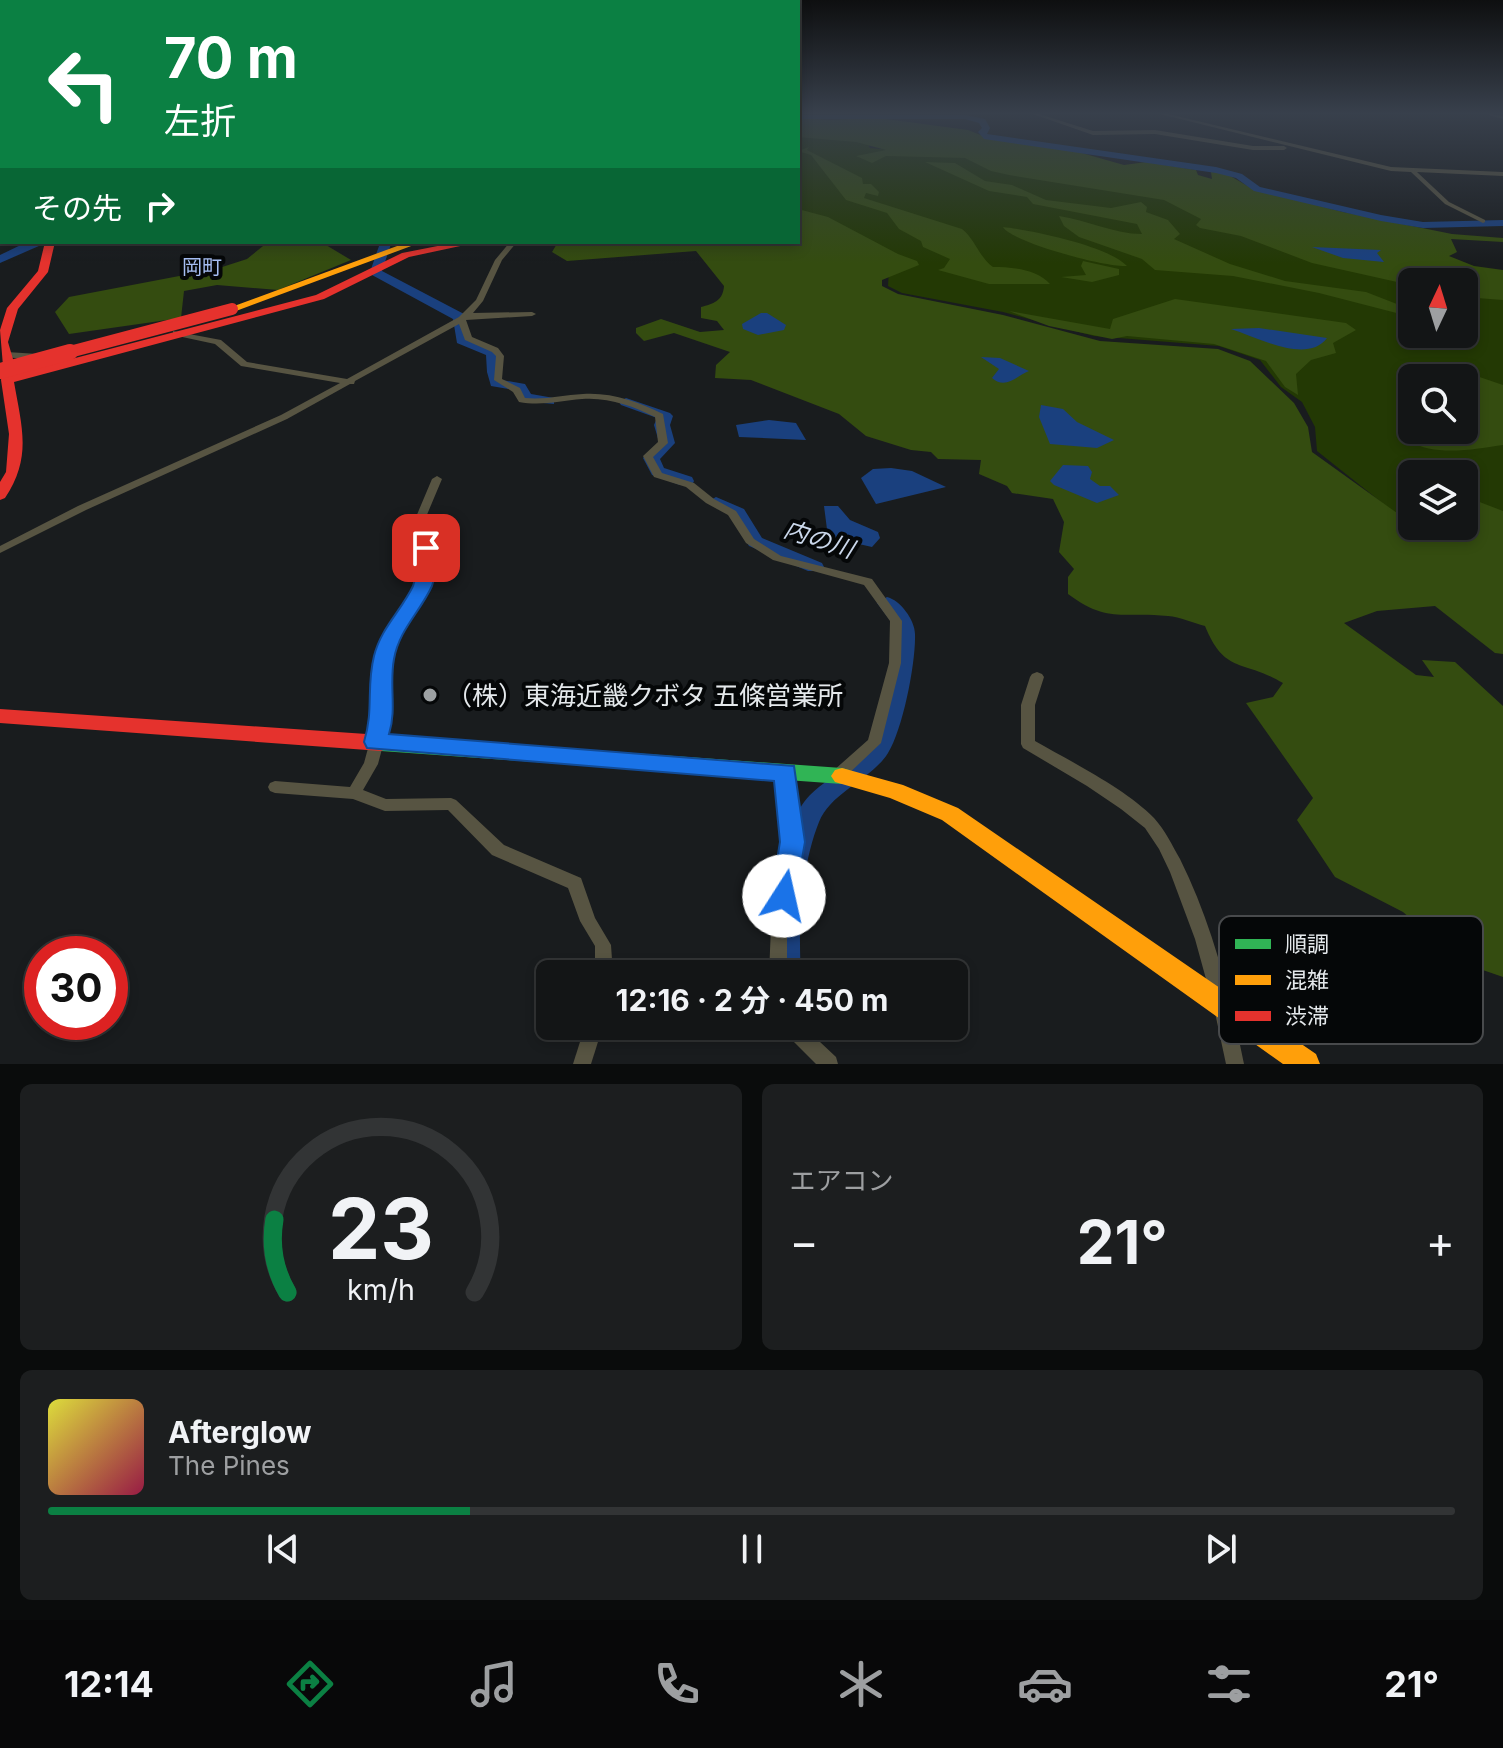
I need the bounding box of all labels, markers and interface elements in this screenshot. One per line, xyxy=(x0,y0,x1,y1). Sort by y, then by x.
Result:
text: 70 m xyxy=(164,24,298,92)
icon: left xyxy=(32,32,136,136)
text: 左折 xyxy=(164,99,236,143)
icon: right xyxy=(138,184,182,228)
text: その先 xyxy=(32,190,122,226)
district label: 岡町 xyxy=(182,255,222,279)
north arrow xyxy=(1398,268,1478,348)
map controls xyxy=(1398,268,1478,540)
button: search xyxy=(1398,364,1478,444)
button: layers xyxy=(1398,460,1478,540)
pin xyxy=(392,514,460,582)
water label: 内の川 xyxy=(780,514,861,565)
icon: arrive xyxy=(404,526,448,570)
place label: （株）東海近畿クボタ 五條営業所 xyxy=(446,680,843,711)
marker: （株）東海近畿クボタ 五條営業所 xyxy=(421,686,439,704)
position arrow xyxy=(742,854,826,938)
legend xyxy=(1219,916,1483,1044)
text: 順調 xyxy=(1285,931,1329,957)
speed limit sign: 30 xyxy=(24,936,128,1040)
text: 混雑 xyxy=(1285,967,1329,993)
text: 12:16 · 2 分 · 450 m xyxy=(616,982,888,1018)
text: 渋滞 xyxy=(1285,1003,1329,1029)
text: エアコン xyxy=(790,1165,894,1196)
text: 23 xyxy=(328,1178,434,1279)
text: 21° xyxy=(1077,1206,1168,1278)
text: − xyxy=(790,1215,819,1269)
text: + xyxy=(1426,1215,1455,1269)
text: km/h xyxy=(347,1272,415,1307)
text: Afterglow xyxy=(168,1414,312,1450)
text: The Pines xyxy=(168,1450,290,1481)
icon: previous xyxy=(261,1527,305,1571)
icon: pause xyxy=(730,1527,774,1571)
icon: next xyxy=(1199,1527,1243,1571)
icon: directions xyxy=(282,1656,338,1712)
icon: music xyxy=(466,1656,522,1712)
icon: phone xyxy=(649,1656,705,1712)
icon: climate xyxy=(833,1656,889,1712)
icon: car xyxy=(1017,1656,1073,1712)
icon: filters xyxy=(1201,1656,1257,1712)
text: 12:14 xyxy=(64,1662,154,1706)
text: 21° xyxy=(1384,1662,1439,1706)

